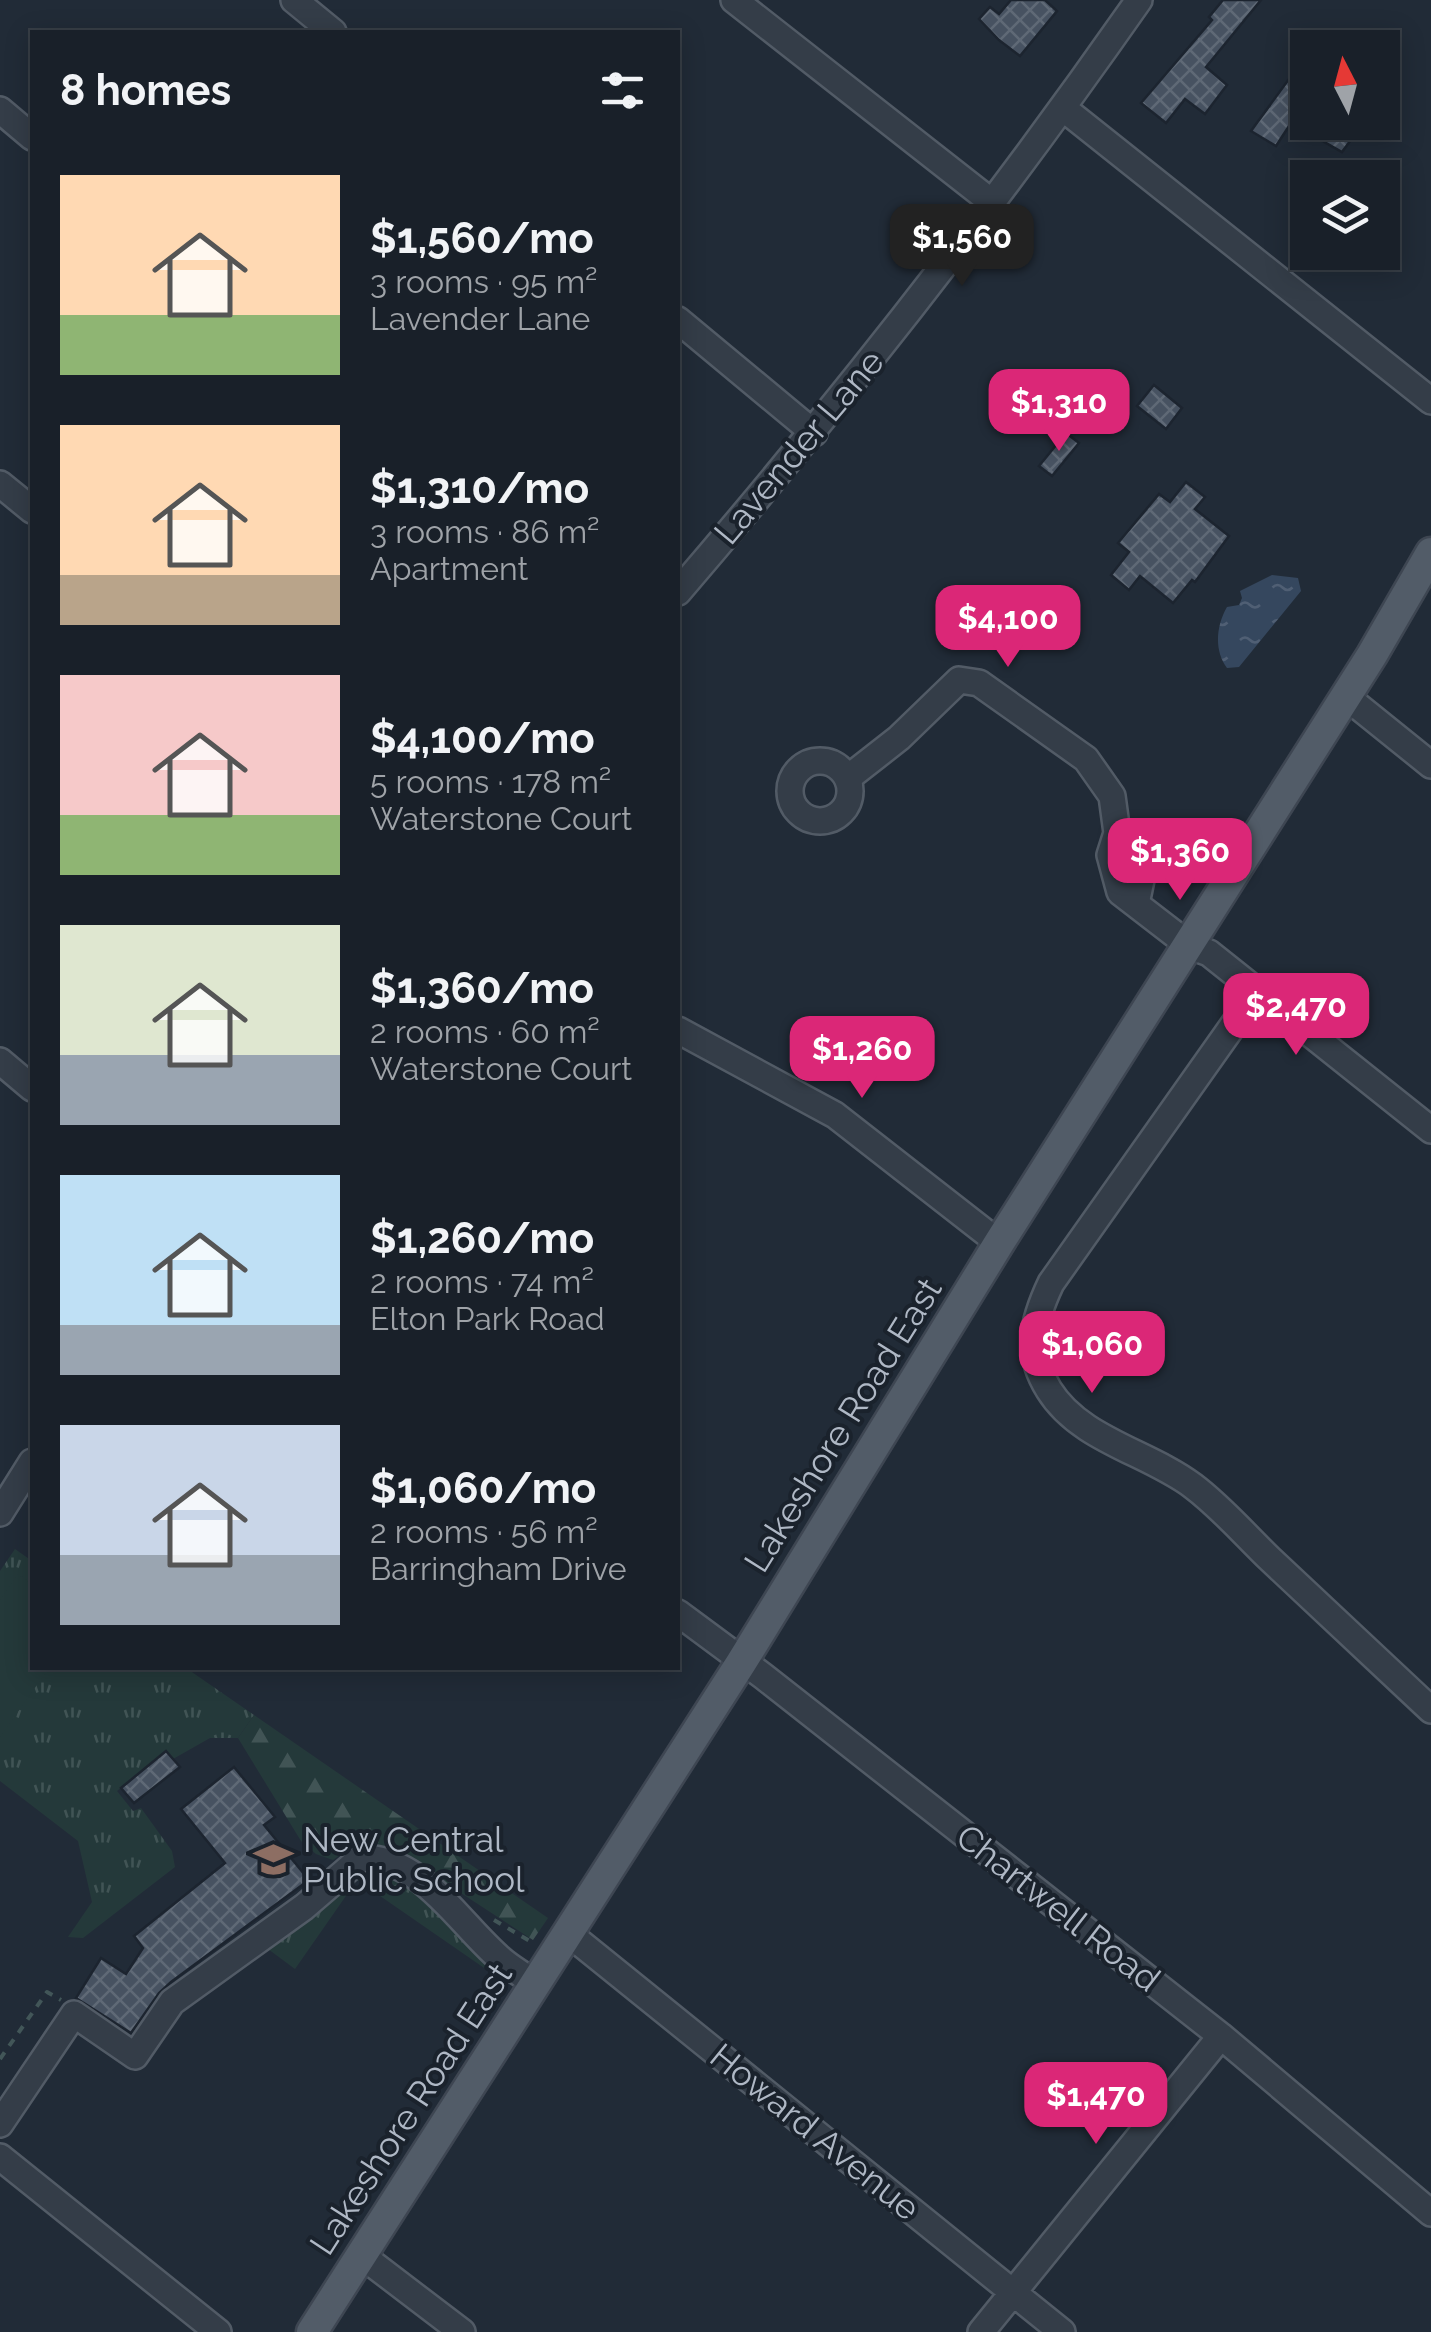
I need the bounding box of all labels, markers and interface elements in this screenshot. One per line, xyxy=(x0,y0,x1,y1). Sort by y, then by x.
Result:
north arrow xyxy=(1290,30,1400,140)
map controls xyxy=(1290,30,1400,270)
icon: filters xyxy=(595,63,650,118)
text: 8 homes xyxy=(60,66,231,115)
button: layers xyxy=(1290,160,1400,270)
pin: $1,560 xyxy=(881,204,1043,289)
text: $1,560/mo xyxy=(370,214,594,263)
icon: home xyxy=(140,215,260,335)
text: $1,560 xyxy=(912,218,1012,255)
text: 3 rooms · 95 m² xyxy=(370,263,597,300)
text: Lavender Lane xyxy=(370,300,590,337)
street label: Lavender Lane xyxy=(705,341,892,552)
pin: $1,310 xyxy=(978,369,1140,454)
text: $1,310 xyxy=(1011,383,1107,420)
text: $1,310/mo xyxy=(370,464,589,513)
icon: home xyxy=(140,465,260,585)
text: 3 rooms · 86 m² xyxy=(370,513,600,550)
text: Apartment xyxy=(370,550,528,587)
pin: $4,100 xyxy=(927,585,1089,670)
text: $4,100 xyxy=(957,599,1059,636)
text: $4,100/mo xyxy=(370,714,595,763)
icon: home xyxy=(140,715,260,835)
text: 5 rooms · 178 m² xyxy=(370,763,611,800)
text: Waterstone Court xyxy=(370,800,632,837)
pin: $1,360 xyxy=(1099,818,1261,903)
text: $1,360 xyxy=(1130,832,1230,869)
text: $1,360/mo xyxy=(370,964,594,1013)
icon: home xyxy=(140,965,260,1085)
pin: $2,470 xyxy=(1215,973,1377,1058)
text: $2,470 xyxy=(1245,987,1347,1024)
text: 2 rooms · 60 m² xyxy=(370,1013,600,1050)
pin: $1,260 xyxy=(781,1016,943,1101)
text: $1,260 xyxy=(812,1030,912,1067)
text: Waterstone Court xyxy=(370,1050,632,1087)
text: $1,260/mo xyxy=(370,1214,594,1263)
icon: home xyxy=(140,1215,260,1335)
text: 2 rooms · 74 m² xyxy=(370,1263,594,1300)
street label: Lakeshore Road East xyxy=(735,1270,950,1579)
text: Elton Park Road xyxy=(370,1300,605,1337)
pin: $1,060 xyxy=(1011,1311,1173,1396)
text: $1,060 xyxy=(1041,1325,1143,1362)
text: $1,060/mo xyxy=(370,1464,596,1513)
icon: home xyxy=(140,1465,260,1585)
text: 2 rooms · 56 m² xyxy=(370,1513,598,1550)
text: Barringham Drive xyxy=(370,1550,627,1587)
street label: Chartwell Road xyxy=(948,1816,1168,2000)
place label: New Central Public School xyxy=(303,1819,525,1900)
school or university icon: New Central Public School xyxy=(252,1839,294,1881)
street label: Lakeshore Road East xyxy=(301,1955,520,2262)
street label: Howard Avenue xyxy=(703,2035,928,2228)
pin: $1,470 xyxy=(1015,2062,1177,2147)
text: $1,470 xyxy=(1046,2076,1146,2113)

